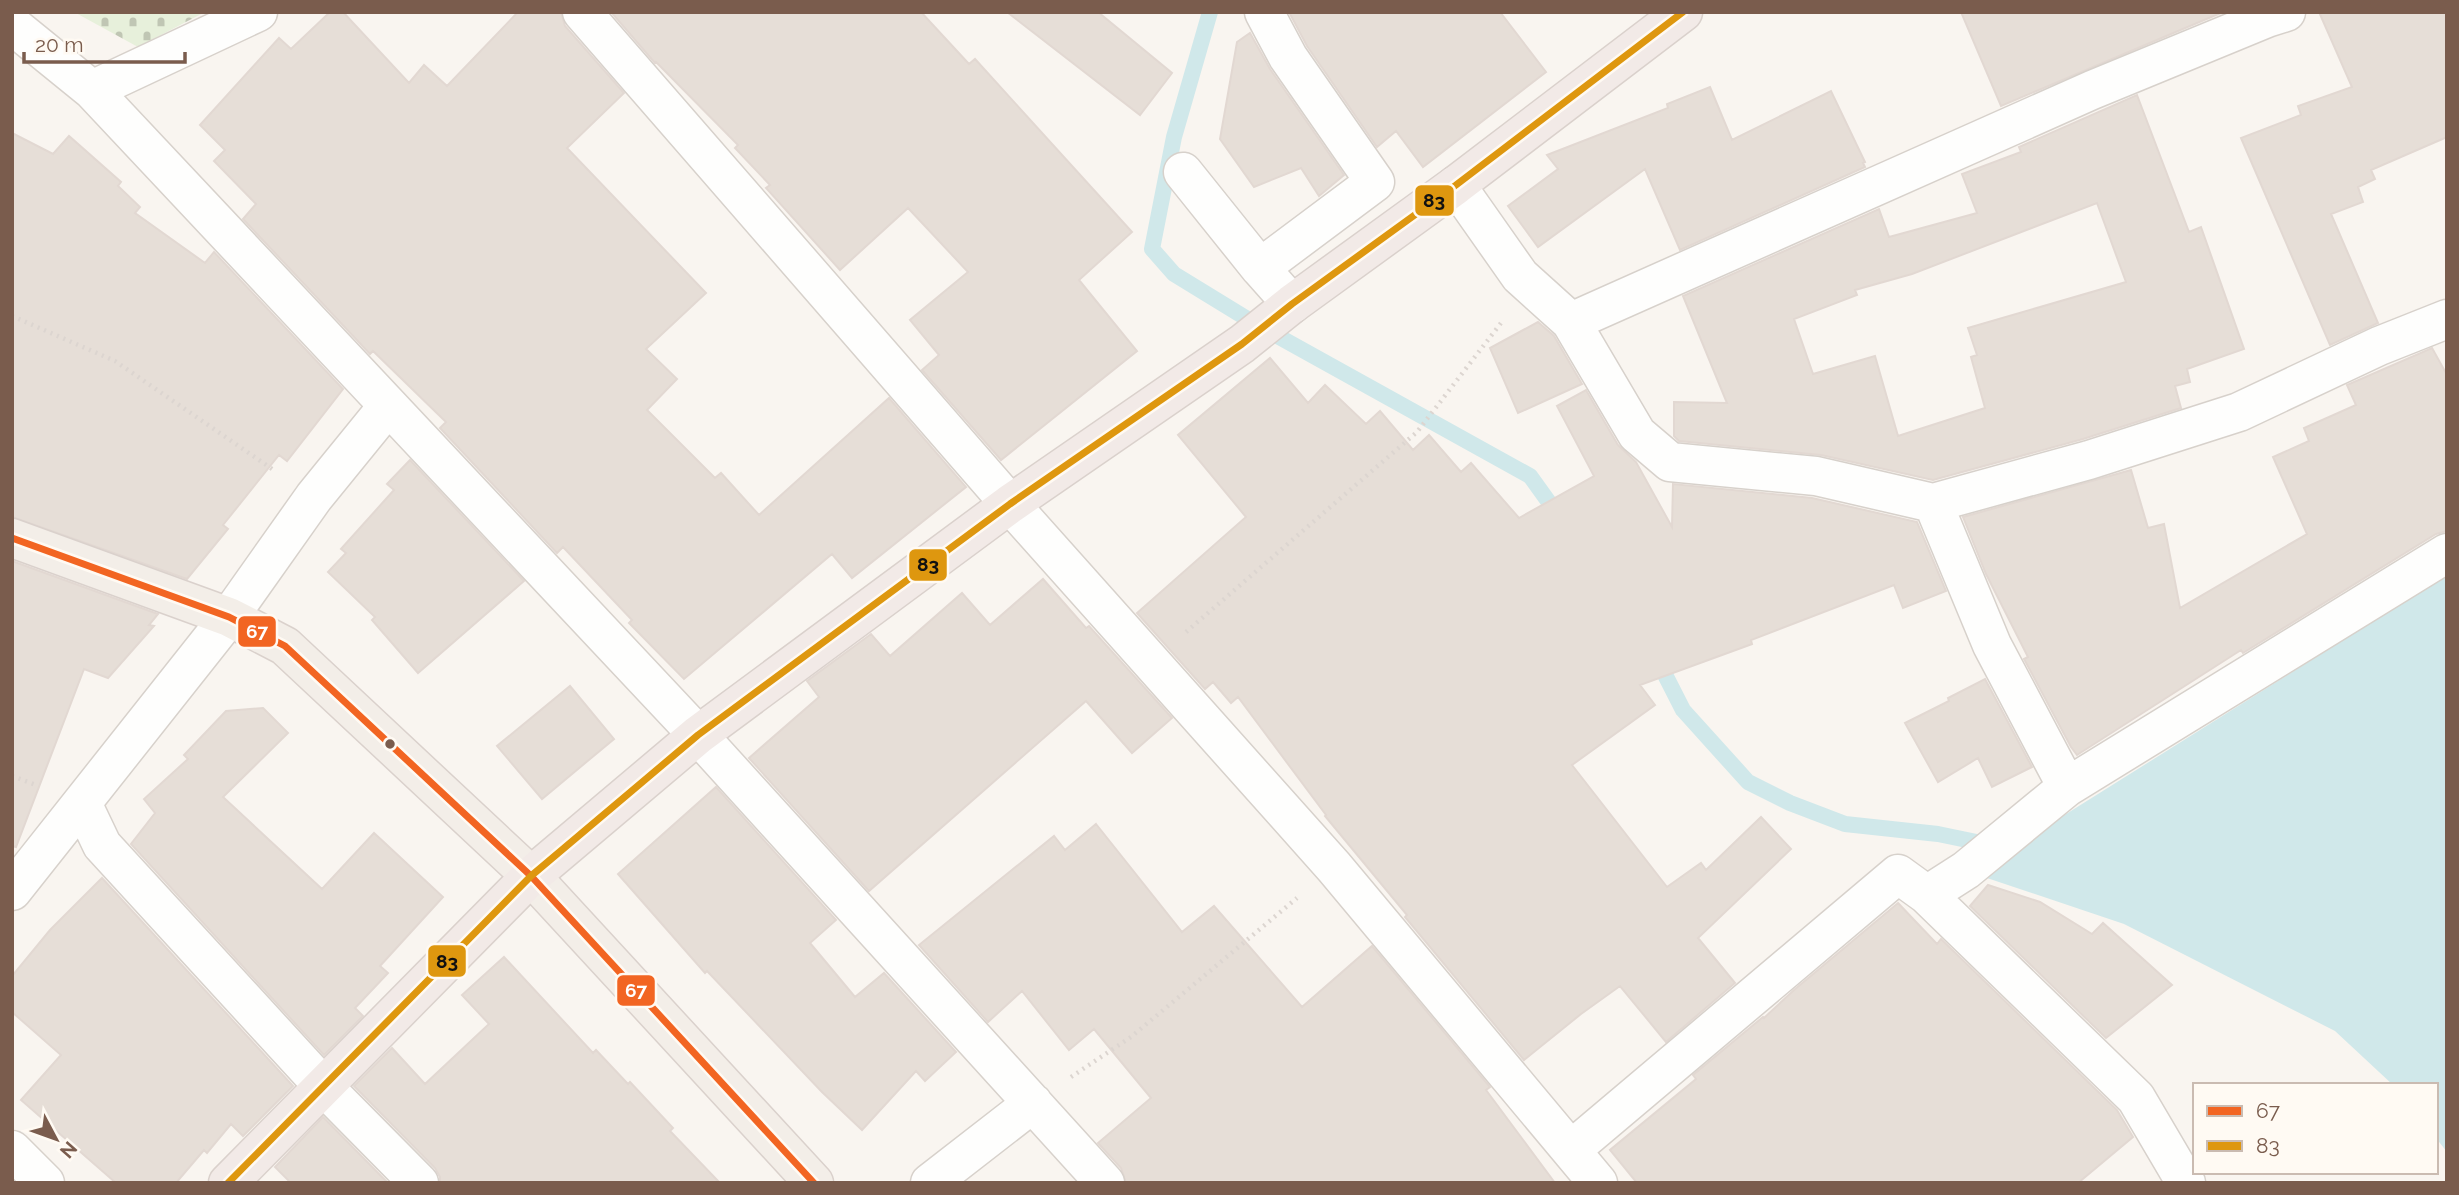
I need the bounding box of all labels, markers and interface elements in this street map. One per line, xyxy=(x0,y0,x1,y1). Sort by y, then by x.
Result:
scale bar xyxy=(24,21,186,65)
text: 20 m xyxy=(35,32,83,57)
line badge: 83 xyxy=(1414,184,1455,217)
text: 83 xyxy=(1423,189,1445,211)
line badge: 83 xyxy=(908,548,948,582)
text: 83 xyxy=(917,553,939,575)
line badge: 67 xyxy=(237,615,277,648)
text: 67 xyxy=(246,620,268,642)
unlabelled marker xyxy=(383,737,397,751)
line badge: 83 xyxy=(427,944,467,978)
text: 83 xyxy=(436,950,458,972)
line badge: 67 xyxy=(616,974,656,1007)
text: 67 xyxy=(625,979,647,1001)
legend xyxy=(2193,1083,2438,1174)
text: 67 xyxy=(2256,1098,2281,1123)
north arrow xyxy=(21,1104,91,1174)
text: 83 xyxy=(2256,1133,2280,1158)
text: N xyxy=(56,1137,82,1163)

